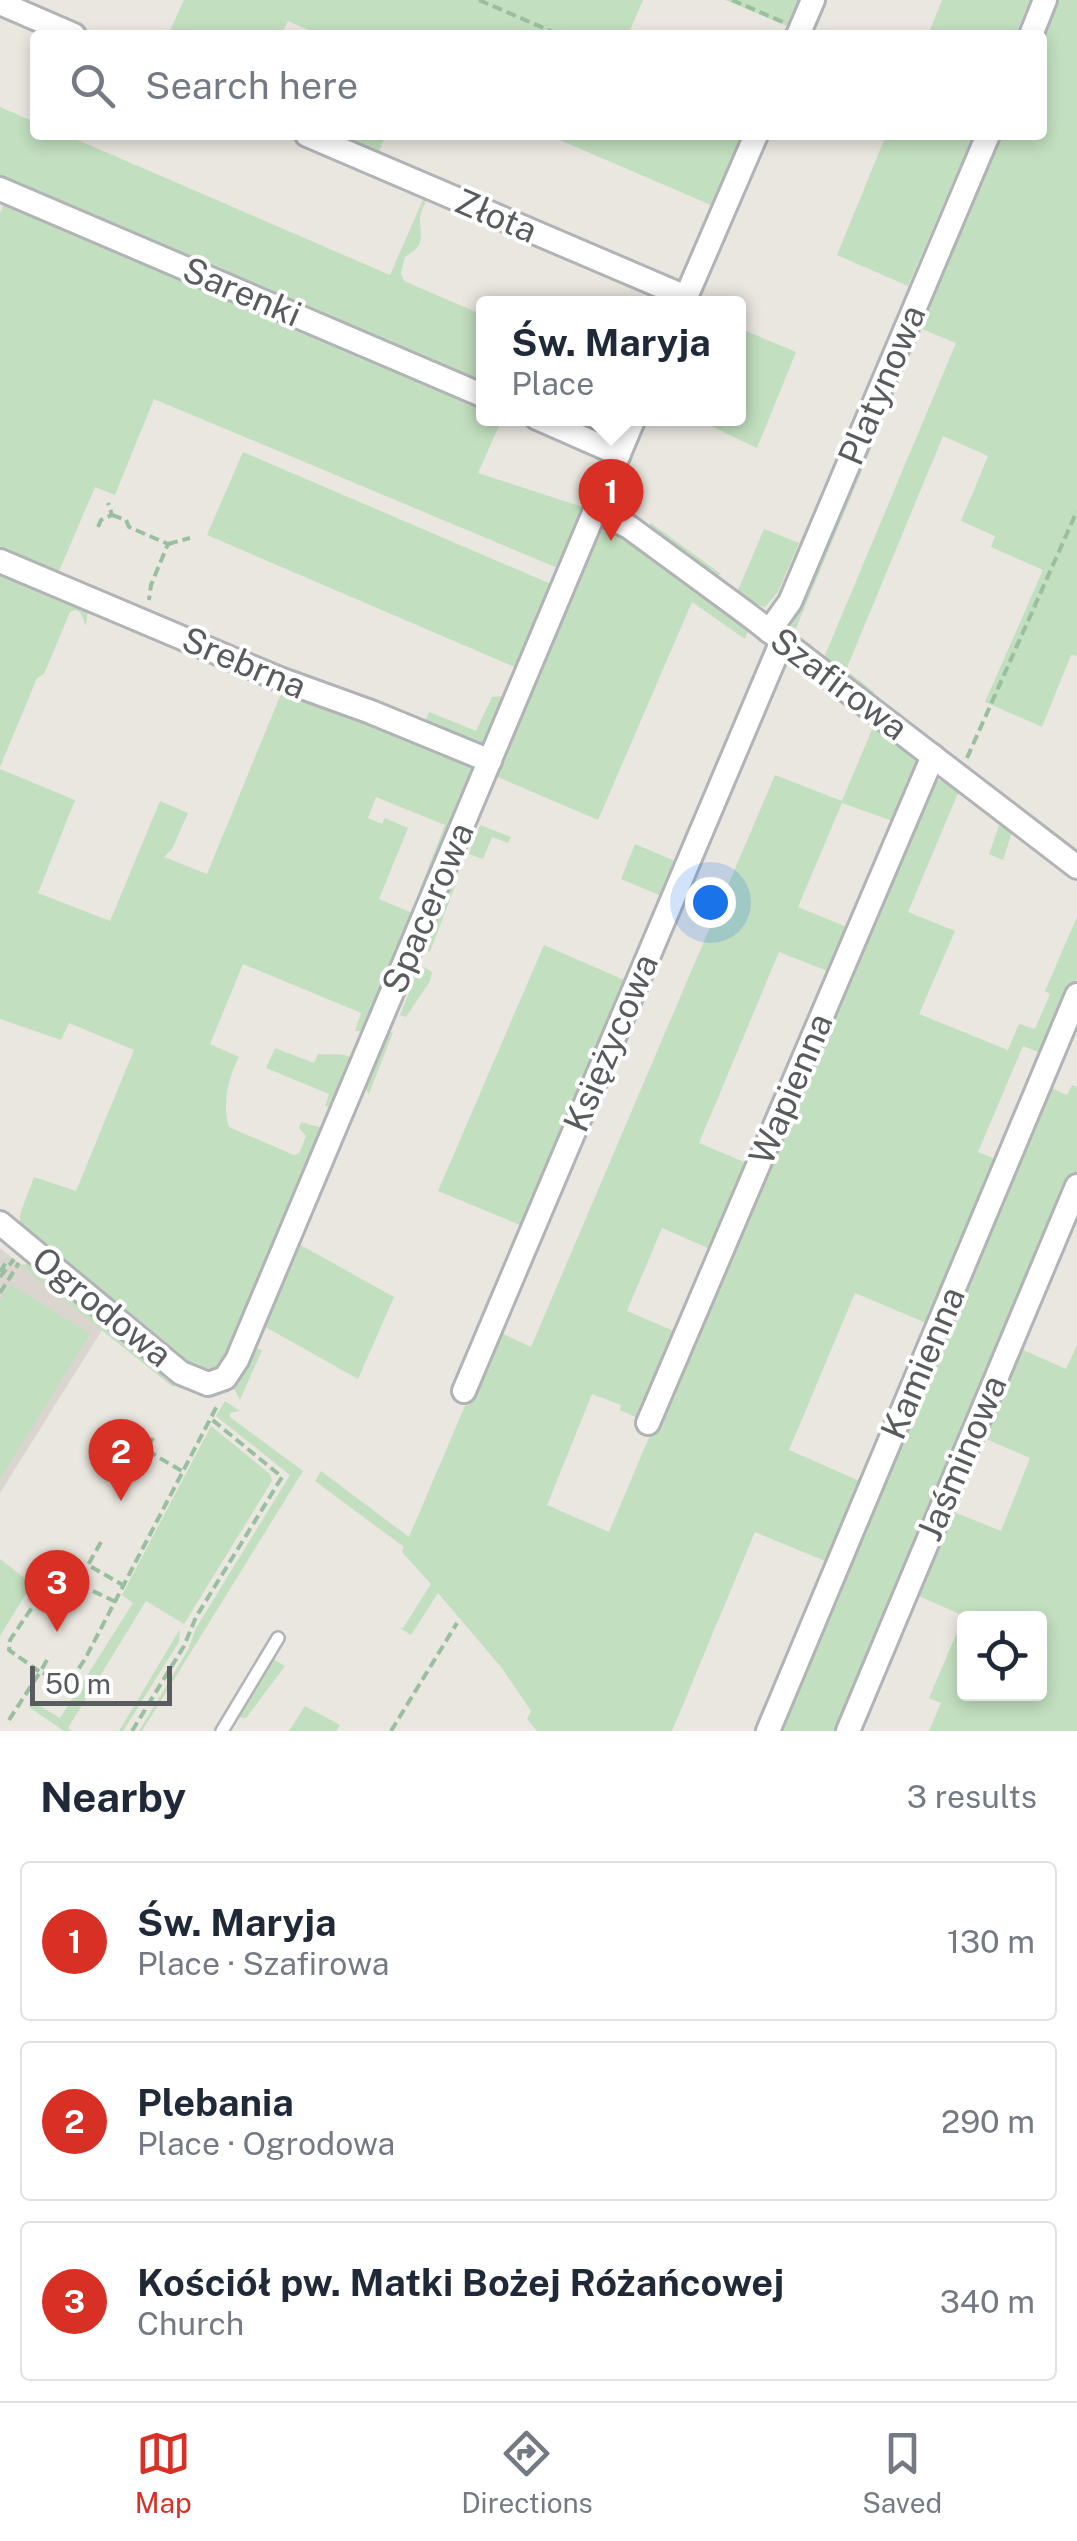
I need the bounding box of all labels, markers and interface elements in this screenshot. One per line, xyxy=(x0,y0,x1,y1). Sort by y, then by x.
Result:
search box xyxy=(30,30,1047,140)
icon: search xyxy=(65,58,120,113)
text: Search here xyxy=(145,63,358,108)
street label: Złota xyxy=(449,180,543,251)
street label: Sarenki xyxy=(177,248,307,335)
popup xyxy=(476,296,746,426)
street label: Platynowa xyxy=(830,299,934,471)
text: Św. Maryja xyxy=(511,320,711,365)
text: Place xyxy=(511,365,594,402)
pin: 1 xyxy=(578,458,644,541)
street label: Srebrna xyxy=(176,618,312,707)
street label: Szafirowa xyxy=(763,619,916,748)
street label: Spacerowa xyxy=(373,816,482,999)
your location xyxy=(685,877,736,928)
street label: Księżycowa xyxy=(555,948,666,1138)
street label: Wapienna xyxy=(740,1007,841,1171)
street label: Ogrodowa xyxy=(24,1238,180,1375)
street label: Kamienna xyxy=(872,1281,973,1445)
street label: Jaśminowa xyxy=(908,1369,1015,1547)
pin: 2 xyxy=(88,1418,154,1501)
pin: 3 xyxy=(24,1550,90,1632)
map controls xyxy=(957,1611,1047,1701)
button: locate xyxy=(957,1611,1047,1701)
scale bar xyxy=(30,1661,172,1706)
text: 50 m xyxy=(45,1667,111,1700)
text: Nearby xyxy=(40,1772,186,1821)
text: 3 results xyxy=(907,1778,1037,1815)
text: Św. Maryja xyxy=(137,1900,336,1945)
text: 1 xyxy=(68,1923,81,1960)
text: 130 m xyxy=(947,1923,1035,1960)
text: Place · Szafirowa xyxy=(137,1945,389,1982)
text: Plebania xyxy=(137,2080,294,2125)
text: 2 xyxy=(64,2103,85,2140)
text: 290 m xyxy=(941,2103,1035,2140)
text: Place · Ogrodowa xyxy=(137,2125,395,2162)
text: Kościół pw. Matki Bożej Różańcowej xyxy=(137,2260,784,2305)
text: 3 xyxy=(64,2283,85,2320)
text: 340 m xyxy=(940,2283,1035,2320)
text: Church xyxy=(137,2305,244,2342)
tab: Map xyxy=(135,2426,192,2519)
tab: Directions xyxy=(461,2426,593,2519)
tab: Saved xyxy=(862,2426,942,2519)

